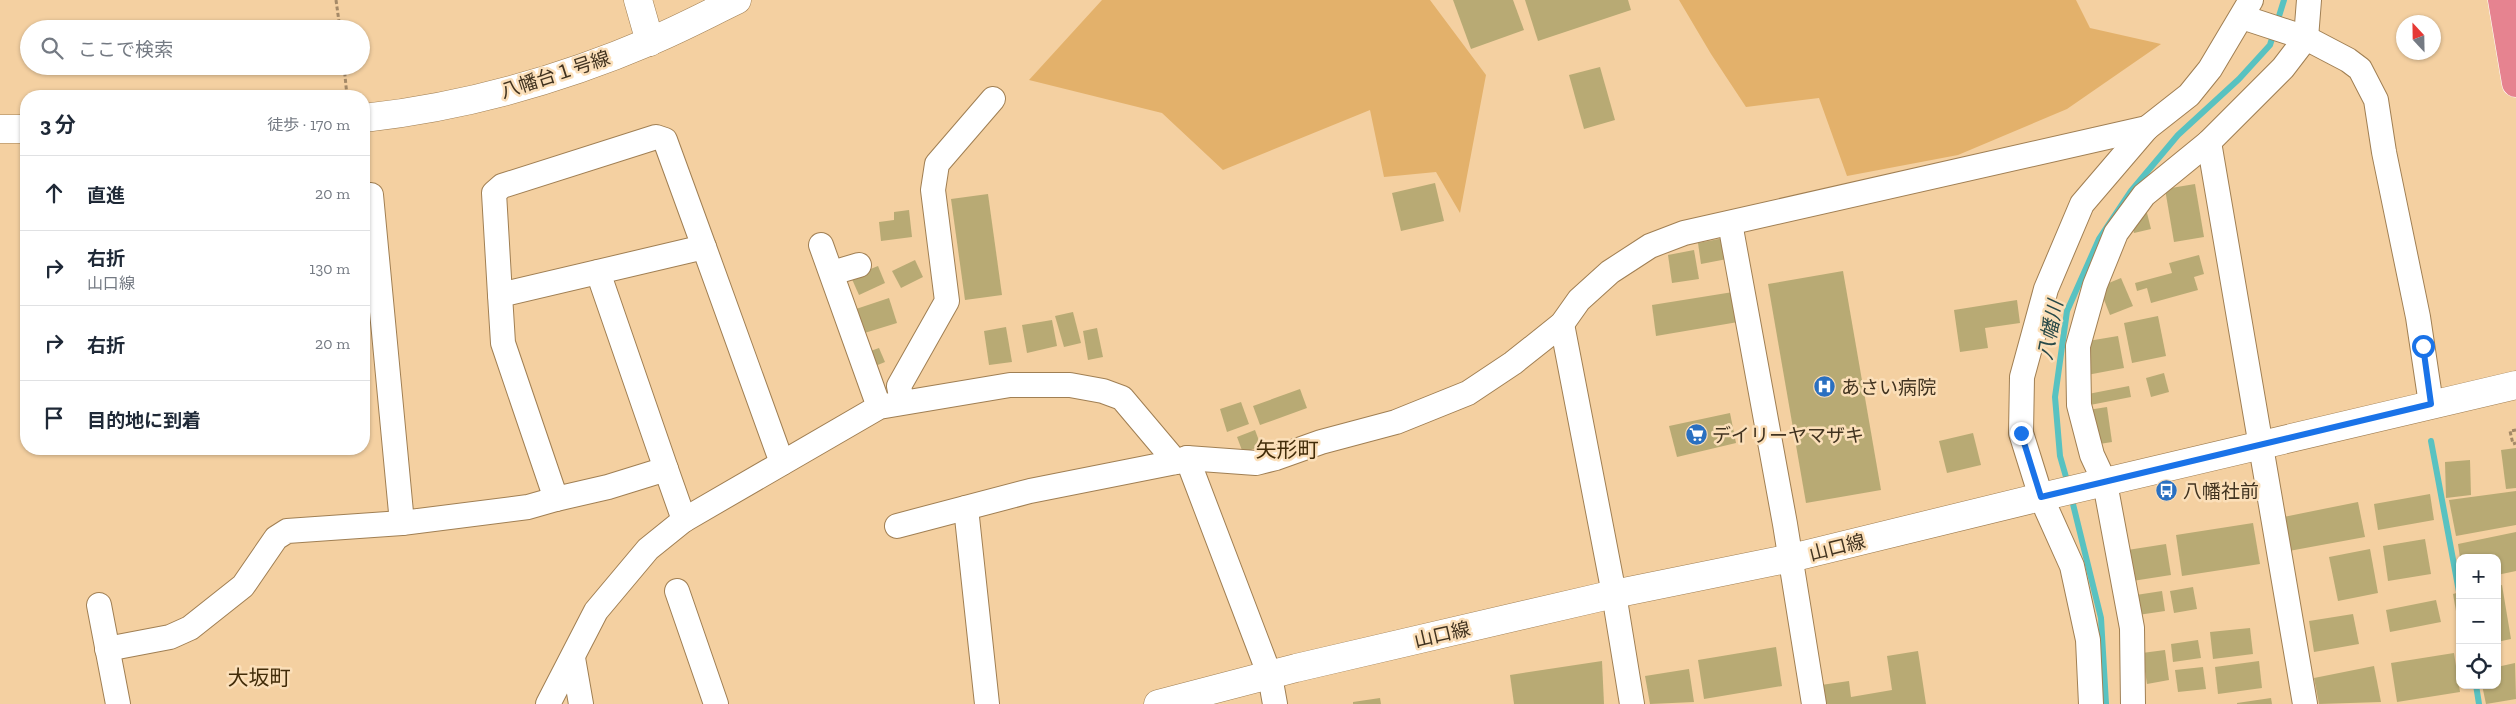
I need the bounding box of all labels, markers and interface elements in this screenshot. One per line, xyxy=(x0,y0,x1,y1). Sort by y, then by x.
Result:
north arrow xyxy=(2396,15,2441,60)
search box xyxy=(20,20,370,75)
icon: search xyxy=(38,34,66,62)
text: ここで検索 xyxy=(78,38,173,61)
street label: 八幡台１号線 xyxy=(497,46,613,103)
text: 3 分 xyxy=(40,112,76,137)
text: 徒歩 · 170 m xyxy=(267,115,350,134)
icon: ahead xyxy=(40,179,68,207)
text: 直進 xyxy=(87,184,125,207)
text: 20 m xyxy=(315,184,350,203)
text: 右折 xyxy=(87,247,125,270)
icon: right xyxy=(40,254,68,282)
text: 130 m xyxy=(309,259,350,278)
text: 山口線 xyxy=(87,274,135,293)
water label: 八幡川 xyxy=(2032,296,2068,362)
icon: right xyxy=(40,329,68,357)
text: 右折 xyxy=(87,334,125,357)
text: 20 m xyxy=(315,334,350,353)
route start xyxy=(2412,335,2435,358)
hospital icon: あさい病院 xyxy=(1813,375,1837,399)
place label: あさい病院 xyxy=(1841,376,1936,399)
icon: arrive xyxy=(40,404,68,432)
text: 目的地に到着 xyxy=(87,409,201,432)
route end xyxy=(2010,422,2033,445)
supermarket icon: デイリーヤマザキ xyxy=(1684,423,1708,447)
place label: デイリーヤマザキ xyxy=(1712,424,1864,447)
district label: 矢形町 xyxy=(1256,437,1319,462)
bus stop icon: 八幡社前 xyxy=(2155,479,2179,503)
place label: 八幡社前 xyxy=(2183,480,2259,503)
street label: 山口線 xyxy=(1807,529,1868,566)
map controls xyxy=(2456,554,2501,689)
button: + xyxy=(2456,554,2501,599)
button: − xyxy=(2456,599,2501,644)
street label: 山口線 xyxy=(1412,617,1472,652)
button: locate xyxy=(2456,644,2501,689)
district label: 大坂町 xyxy=(228,665,291,690)

